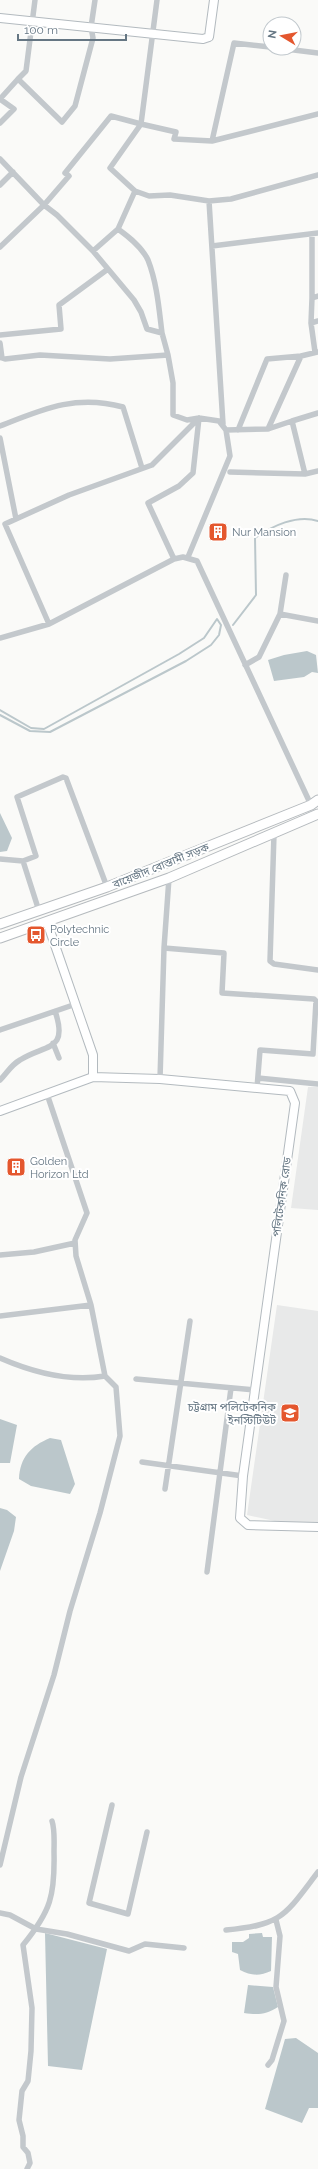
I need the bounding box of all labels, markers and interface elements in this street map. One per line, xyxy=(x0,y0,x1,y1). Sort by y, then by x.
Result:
scale bar xyxy=(18,16,126,42)
north arrow xyxy=(262,16,302,56)
text: 100 m xyxy=(24,23,58,37)
text: N xyxy=(266,29,280,40)
building icon: Nur Mansion xyxy=(207,521,229,543)
place label: Nur Mansion xyxy=(232,526,296,539)
street label: বায়েজীদ বোস্তামী সড়ক xyxy=(110,841,211,892)
place label: Polytechnic Circle xyxy=(50,923,109,949)
bus stop icon: Polytechnic Circle xyxy=(25,924,47,946)
place label: Golden Horizon Ltd xyxy=(30,1155,89,1181)
building icon: Golden Horizon Ltd xyxy=(5,1156,27,1178)
street label: পলিটেকনিক রোড xyxy=(270,1156,294,1238)
place label: চট্টগ্রাম পলিটেকনিক ইনস্টিটিউট xyxy=(187,1401,277,1427)
school or university icon: চট্টগ্রাম পলিটেকনিক ইনস্টিটিউট xyxy=(279,1402,301,1424)

